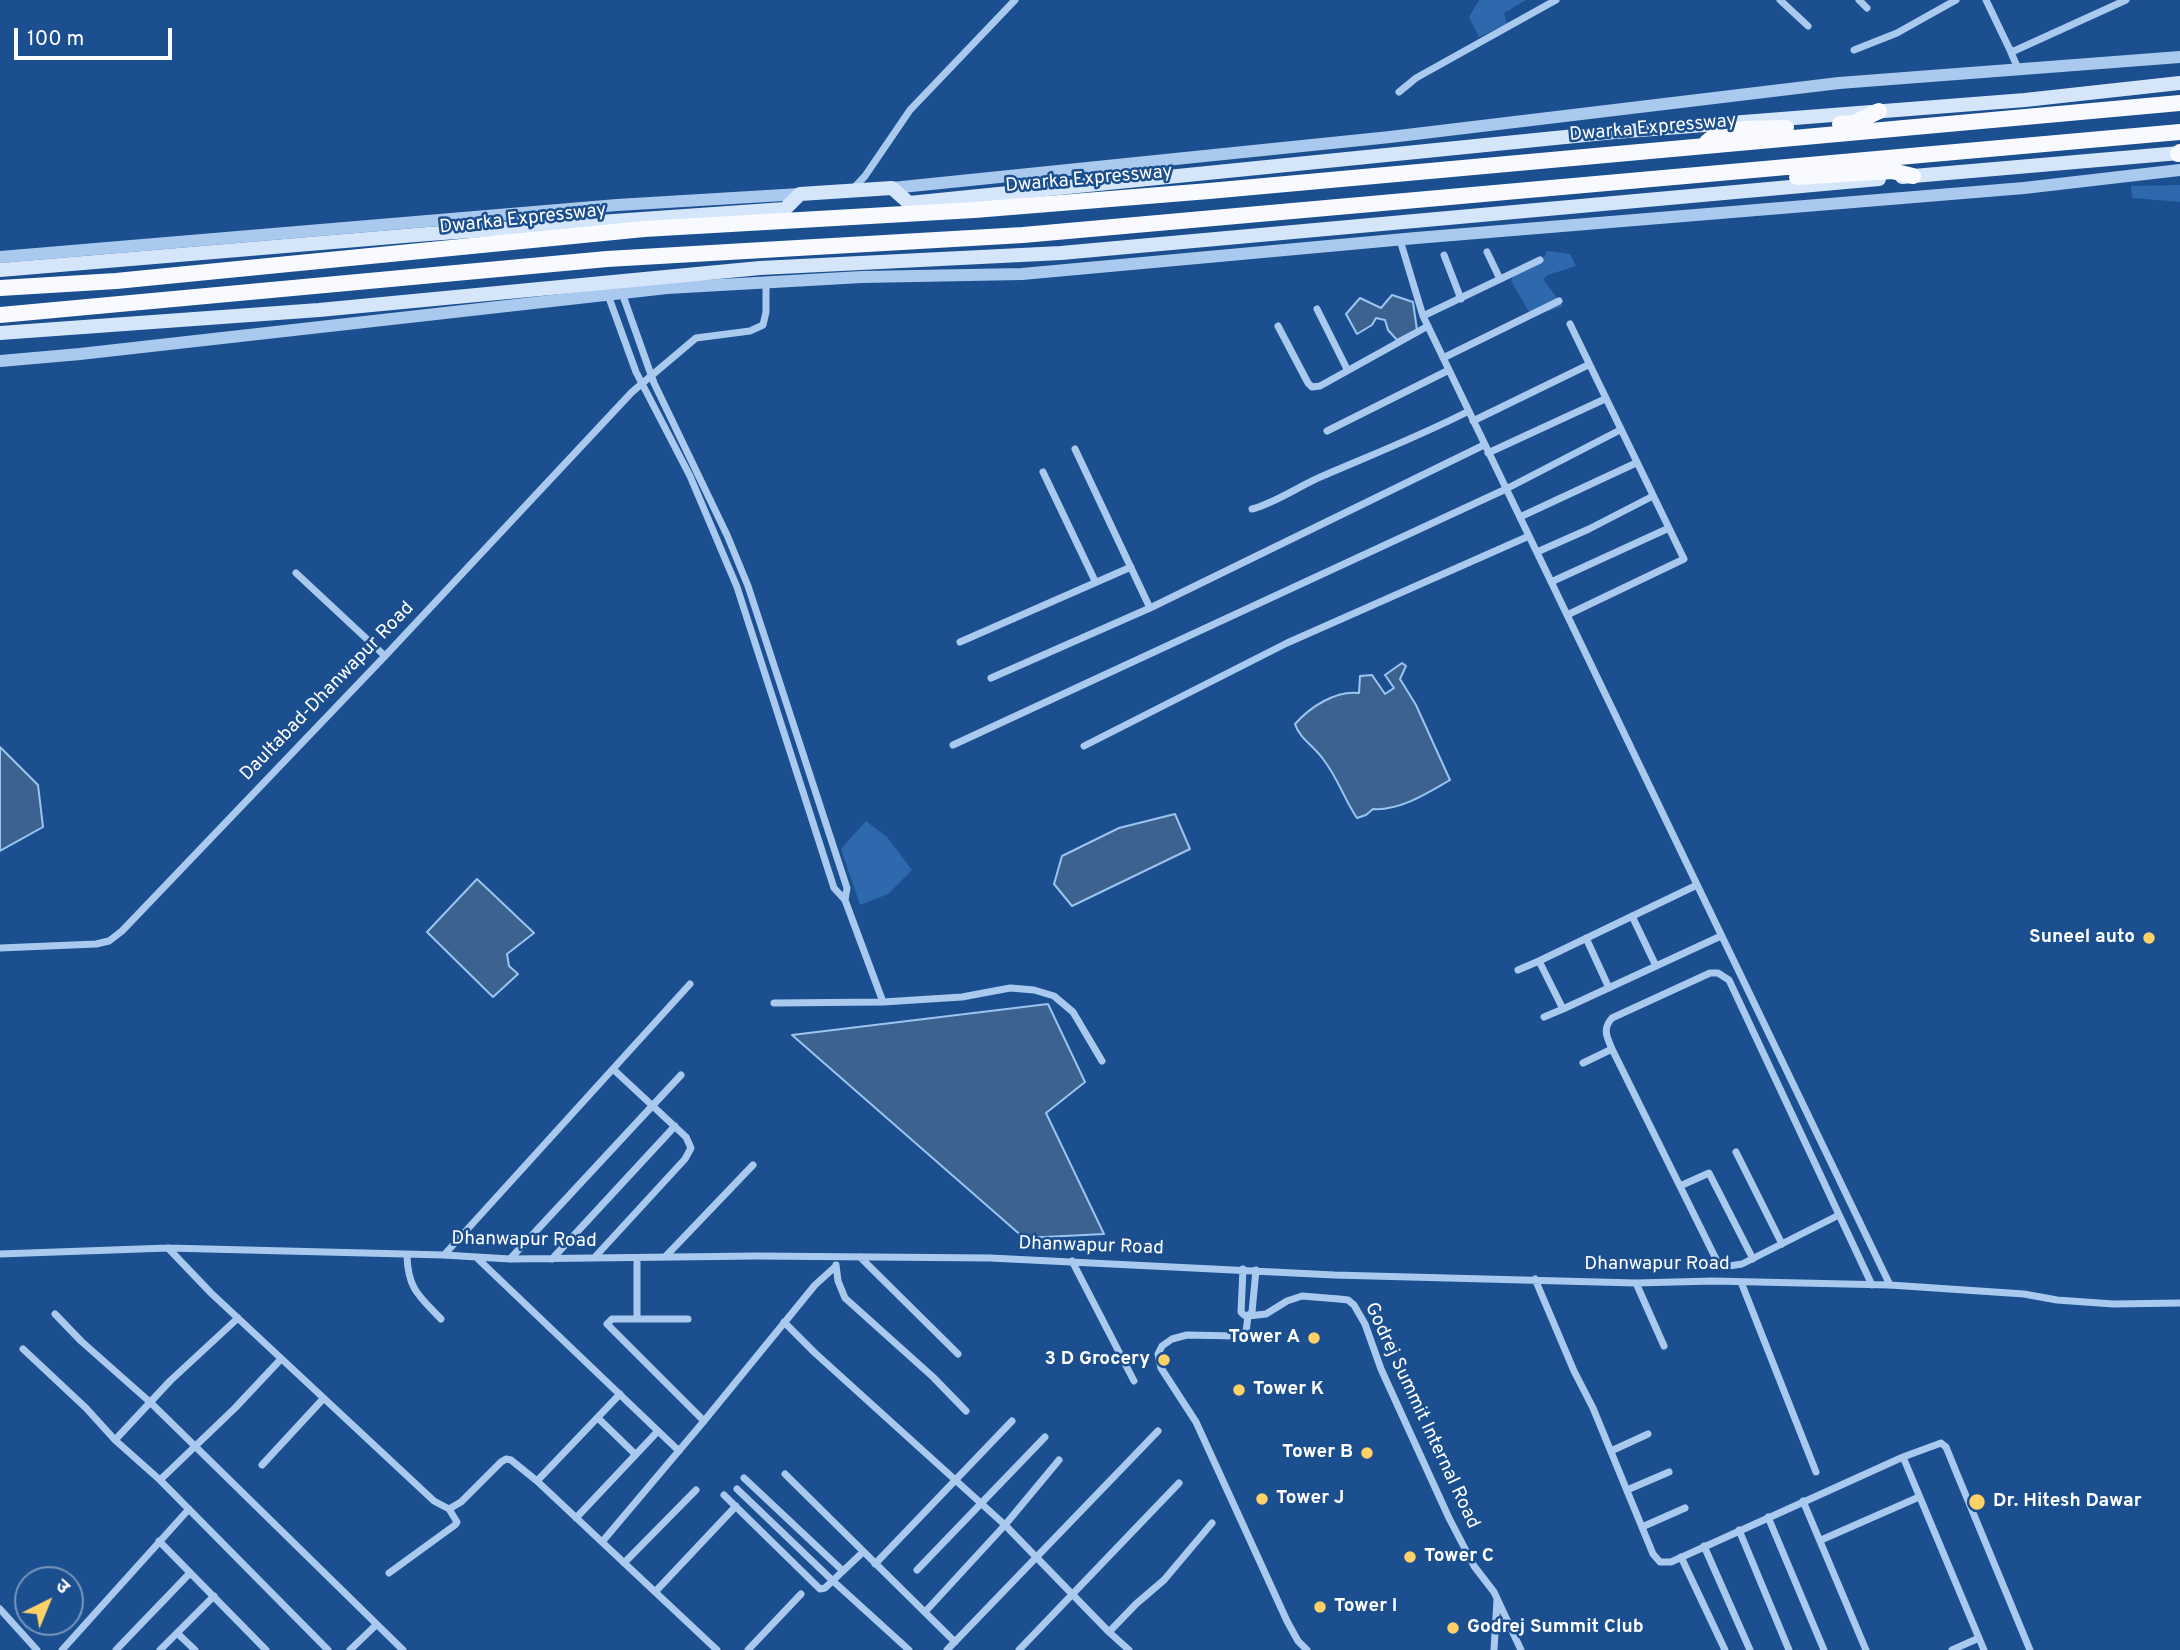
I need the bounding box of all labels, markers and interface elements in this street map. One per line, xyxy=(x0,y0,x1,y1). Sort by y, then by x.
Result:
scale bar xyxy=(18,14,175,58)
text: 100 m xyxy=(27,26,84,53)
street label: Dwarka Expressway xyxy=(1568,110,1738,148)
street label: Dwarka Expressway xyxy=(1004,161,1174,199)
street label: Dwarka Expressway xyxy=(438,200,608,240)
street label: Daultabad-Dhanwapur Road xyxy=(236,598,420,786)
place label: Suneel auto xyxy=(2029,927,2135,949)
marker: Suneel auto xyxy=(2141,930,2157,946)
street label: Dhanwapur Road xyxy=(451,1228,597,1254)
street label: Dhanwapur Road xyxy=(1018,1233,1164,1261)
street label: Dhanwapur Road xyxy=(1584,1254,1730,1276)
street label: Godrej Summit Internal Road xyxy=(1358,1299,1484,1533)
place label: Tower A xyxy=(1229,1327,1300,1349)
marker: Tower A xyxy=(1306,1330,1322,1346)
place label: 3 D Grocery xyxy=(1045,1349,1150,1371)
marker: 3 D Grocery xyxy=(1156,1352,1172,1368)
place label: Tower K xyxy=(1253,1379,1324,1401)
marker: Tower K xyxy=(1231,1382,1247,1398)
place label: Tower B xyxy=(1282,1442,1353,1464)
marker: Tower B xyxy=(1359,1445,1375,1461)
place label: Tower J xyxy=(1276,1488,1344,1510)
marker: Tower J xyxy=(1254,1491,1270,1507)
place label: Dr. Hitesh Dawar xyxy=(1993,1491,2142,1513)
marker: Dr. Hitesh Dawar xyxy=(1967,1492,1987,1512)
place label: Tower C xyxy=(1424,1546,1494,1568)
marker: Tower C xyxy=(1402,1549,1418,1565)
north arrow xyxy=(14,1566,84,1636)
text: उ xyxy=(50,1575,74,1600)
place label: Tower I xyxy=(1334,1596,1397,1618)
marker: Tower I xyxy=(1312,1599,1328,1615)
place label: Godrej Summit Club xyxy=(1467,1617,1644,1639)
marker: Godrej Summit Club xyxy=(1445,1620,1461,1636)

